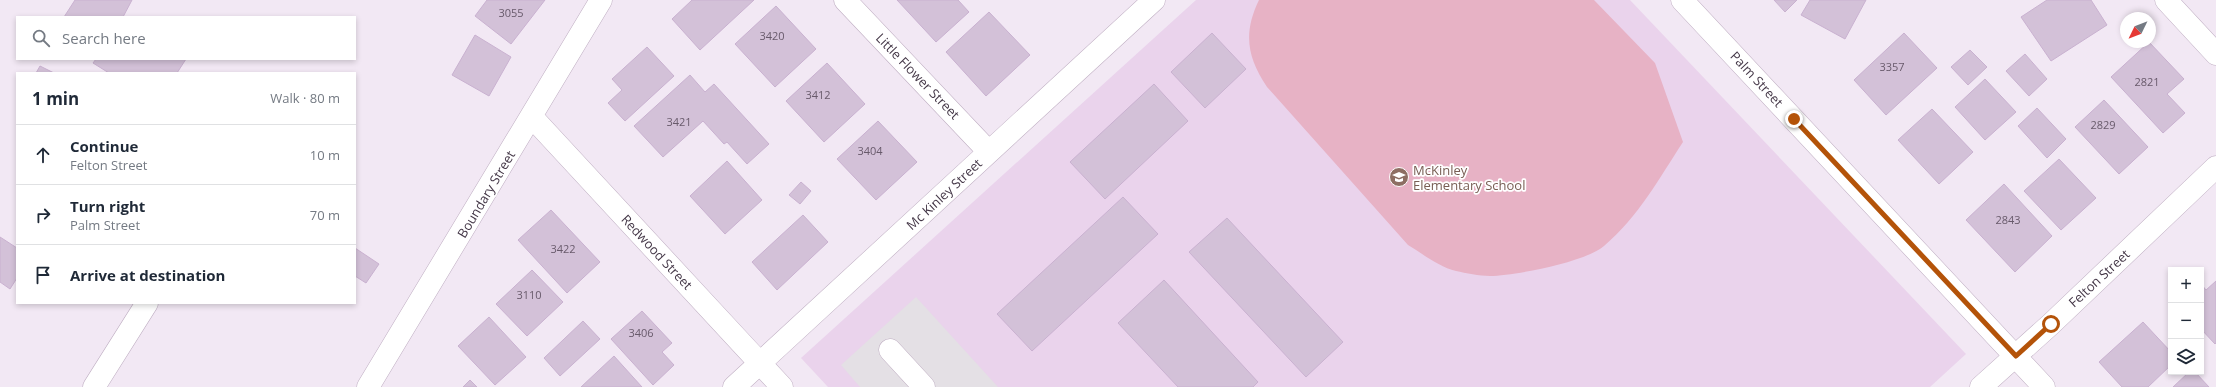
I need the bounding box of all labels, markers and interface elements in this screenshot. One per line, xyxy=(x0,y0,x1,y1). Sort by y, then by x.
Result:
house number: 3055 xyxy=(498,5,524,20)
north arrow xyxy=(2120,12,2156,48)
search box xyxy=(16,16,356,60)
icon: search xyxy=(30,27,52,49)
text: Search here xyxy=(62,28,146,48)
house number: 3420 xyxy=(759,28,785,43)
street label: Little Flower Street xyxy=(872,29,964,123)
street label: Palm Street xyxy=(1727,47,1788,111)
house number: 3357 xyxy=(1879,59,1905,74)
house number: 2821 xyxy=(2134,74,2160,89)
text: 1 min xyxy=(32,87,79,110)
house number: 3412 xyxy=(805,87,831,102)
text: Walk · 80 m xyxy=(270,89,340,107)
route end xyxy=(1785,110,1803,128)
house number: 3421 xyxy=(666,114,692,129)
house number: 2829 xyxy=(2090,117,2116,132)
text: Continue xyxy=(70,136,138,156)
house number: 3404 xyxy=(857,143,883,158)
icon: ahead xyxy=(32,144,54,166)
text: 10 m xyxy=(310,146,340,164)
street label: Boundary Street xyxy=(453,147,519,241)
street label: Mc Kinley Street xyxy=(902,154,986,234)
text: Felton Street xyxy=(70,156,147,174)
place label: McKinley Elementary School xyxy=(1413,161,1525,194)
school or university icon: McKinley Elementary School xyxy=(1388,166,1410,188)
text: Turn right xyxy=(70,196,145,216)
icon: right xyxy=(32,204,54,226)
text: 70 m xyxy=(310,206,340,224)
street label: Redwood Street xyxy=(617,211,697,294)
house number: 2843 xyxy=(1995,212,2021,227)
text: Palm Street xyxy=(70,216,140,234)
house number: 3422 xyxy=(550,241,576,256)
street label: Felton Street xyxy=(2065,245,2134,311)
icon: arrive xyxy=(32,264,54,286)
text: Arrive at destination xyxy=(70,265,225,285)
map controls xyxy=(2168,267,2204,375)
button: + xyxy=(2168,267,2204,303)
house number: 3110 xyxy=(516,287,542,302)
button: − xyxy=(2168,303,2204,339)
route start xyxy=(2042,315,2060,333)
house number: 3406 xyxy=(628,325,654,340)
button: layers xyxy=(2168,339,2204,375)

